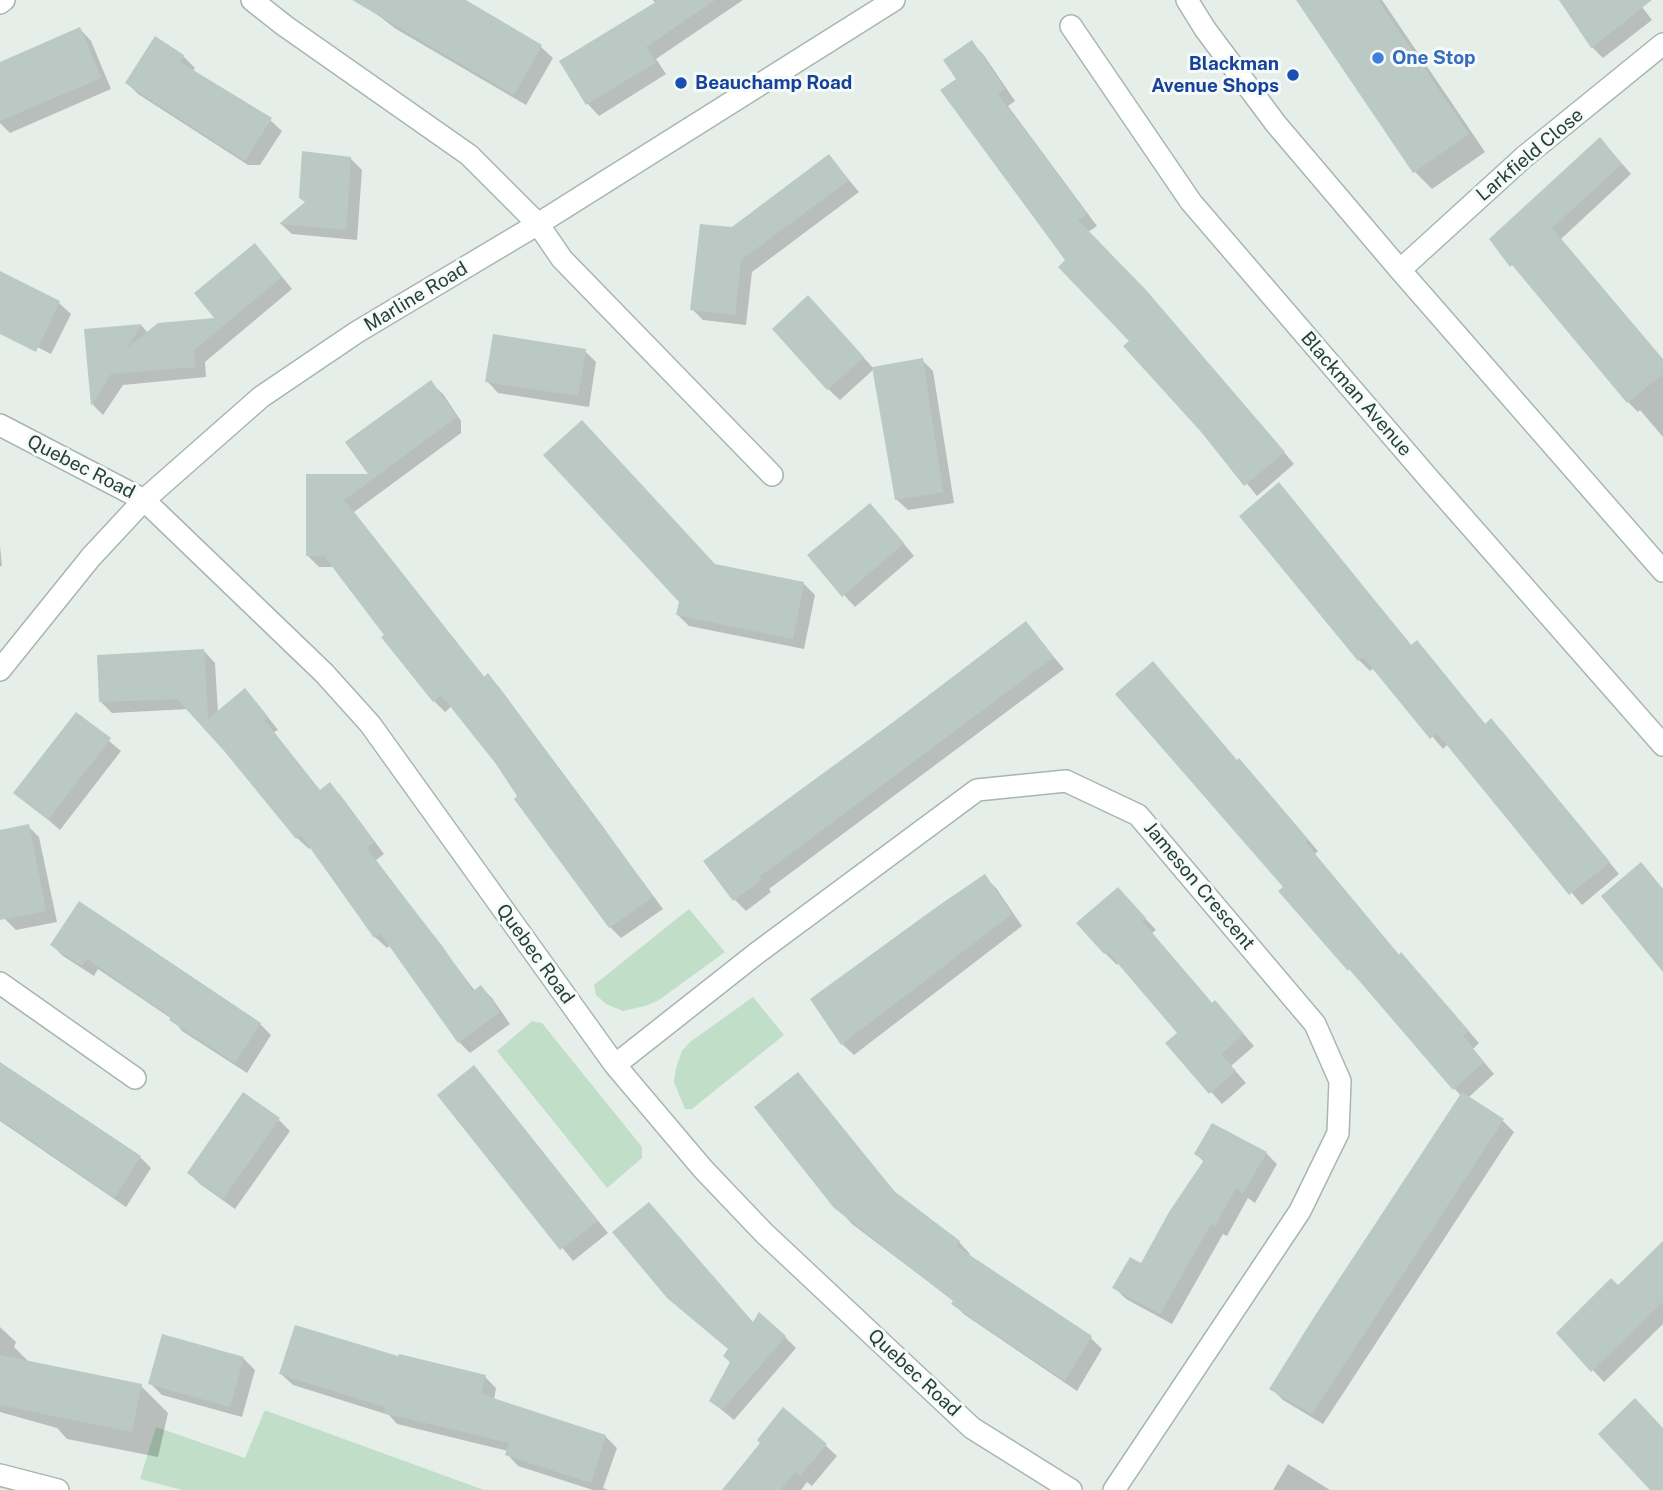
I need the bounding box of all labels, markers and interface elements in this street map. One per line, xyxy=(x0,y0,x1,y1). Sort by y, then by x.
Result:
place label: One Stop xyxy=(1392,47,1476,69)
marker: One Stop xyxy=(1370,50,1386,66)
place label: Blackman Avenue Shops xyxy=(1151,53,1279,97)
marker: Blackman Avenue Shops xyxy=(1285,67,1301,83)
place label: Beauchamp Road xyxy=(695,72,852,94)
marker: Beauchamp Road xyxy=(673,75,689,91)
street label: Larkfield Close xyxy=(1472,104,1588,206)
street label: Marline Road xyxy=(360,257,472,337)
street label: Blackman Avenue xyxy=(1296,327,1416,461)
street label: Quebec Road xyxy=(23,430,139,504)
street label: Jameson Crescent xyxy=(1139,817,1259,955)
street label: Quebec Road xyxy=(491,900,579,1008)
street label: Quebec Road xyxy=(863,1324,965,1422)

